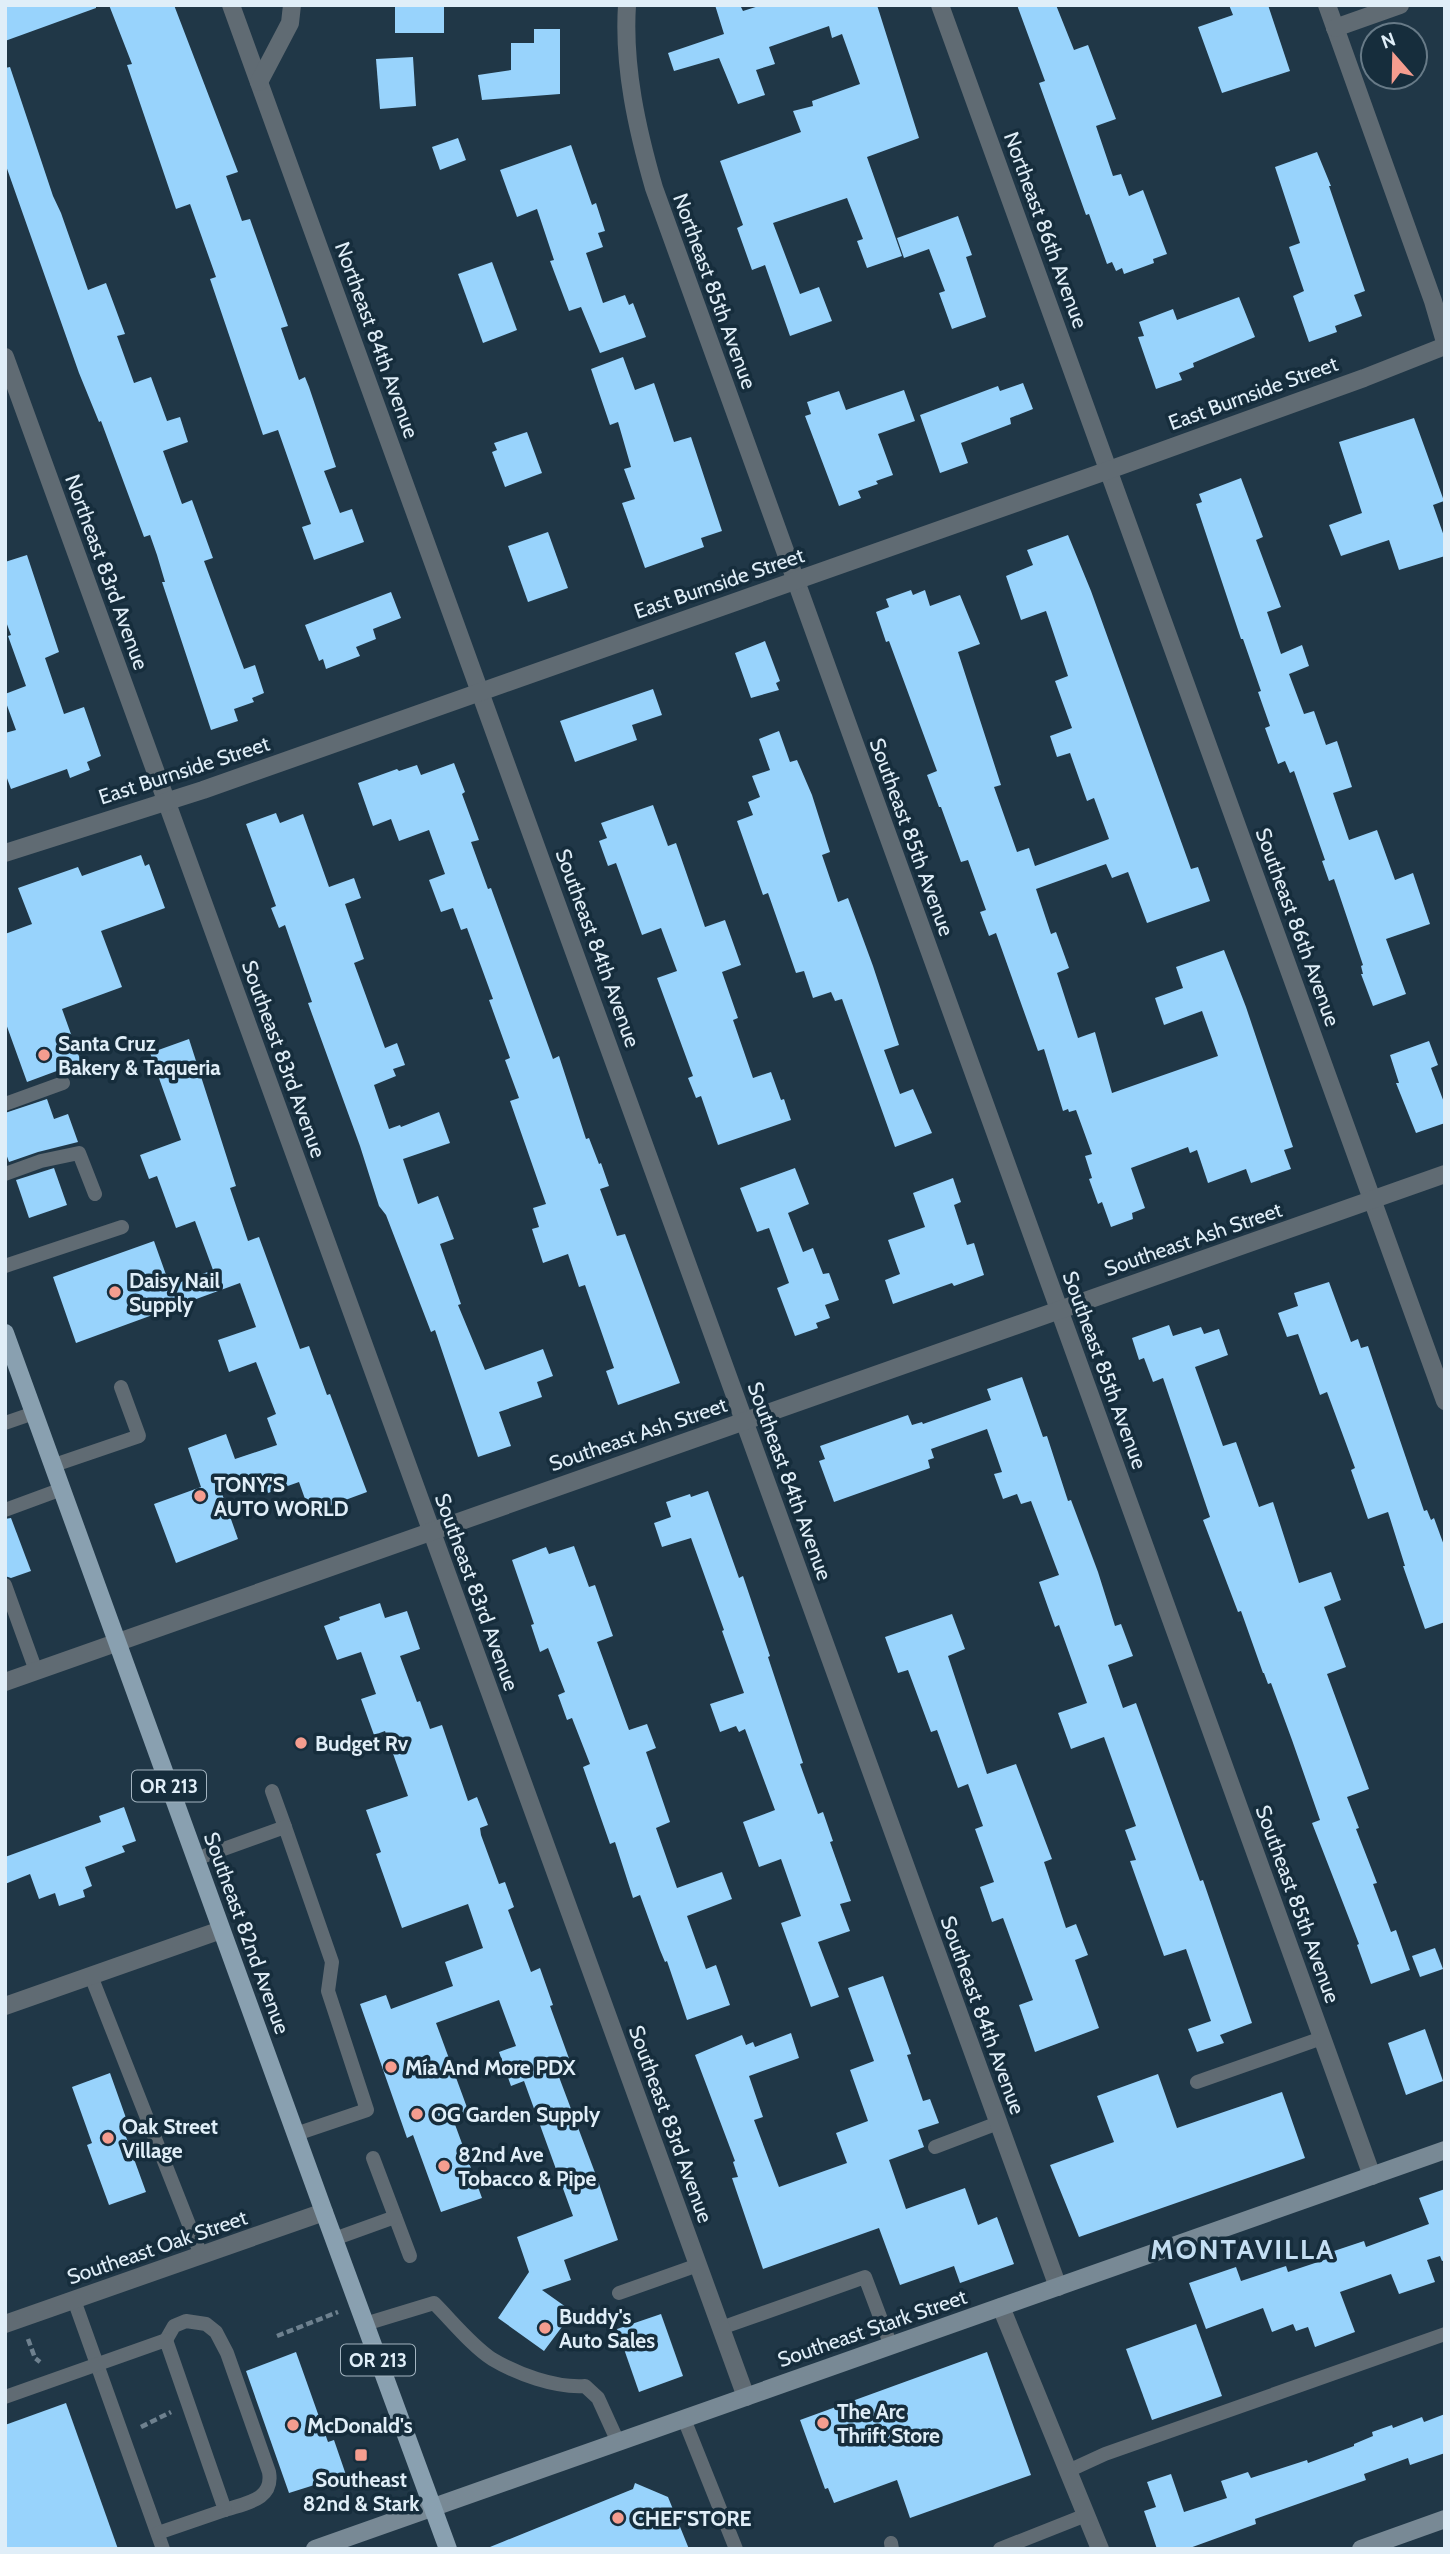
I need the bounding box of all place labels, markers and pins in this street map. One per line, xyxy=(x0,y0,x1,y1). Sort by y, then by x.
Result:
place label: Santa Cruz Bakery & Taqueria xyxy=(58,1031,221,1080)
marker: Santa Cruz Bakery & Taqueria xyxy=(36,1047,52,1063)
place label: Daisy Nail Supply xyxy=(129,1268,220,1317)
marker: Daisy Nail Supply xyxy=(107,1284,123,1300)
place label: TONY'S AUTO WORLD xyxy=(214,1472,349,1521)
marker: TONY'S AUTO WORLD xyxy=(192,1488,208,1504)
place label: Budget Rv xyxy=(315,1731,409,1756)
marker: Budget Rv xyxy=(293,1735,309,1751)
place label: Mía And More PDX xyxy=(405,2055,576,2080)
marker: Mía And More PDX xyxy=(383,2059,399,2075)
place label: OG Garden Supply xyxy=(431,2102,601,2127)
marker: OG Garden Supply xyxy=(409,2106,425,2122)
place label: Oak Street Village xyxy=(122,2114,218,2163)
marker: Oak Street Village xyxy=(100,2130,116,2146)
place label: 82nd Ave Tobacco & Pipe xyxy=(458,2142,596,2191)
marker: 82nd Ave Tobacco & Pipe xyxy=(436,2158,452,2174)
place label: Buddy's Auto Sales xyxy=(559,2304,655,2353)
marker: Buddy's Auto Sales xyxy=(537,2320,553,2336)
place label: The Arc Thrift Store xyxy=(837,2399,940,2448)
place label: McDonald's xyxy=(307,2413,413,2438)
marker: The Arc Thrift Store xyxy=(815,2415,831,2431)
marker: McDonald's xyxy=(285,2417,301,2433)
marker: Southeast 82nd & Stark xyxy=(353,2447,369,2463)
place label: Southeast 82nd & Stark xyxy=(303,2467,420,2516)
place label: CHEF'STORE xyxy=(632,2506,752,2531)
marker: CHEF'STORE xyxy=(610,2510,626,2526)

